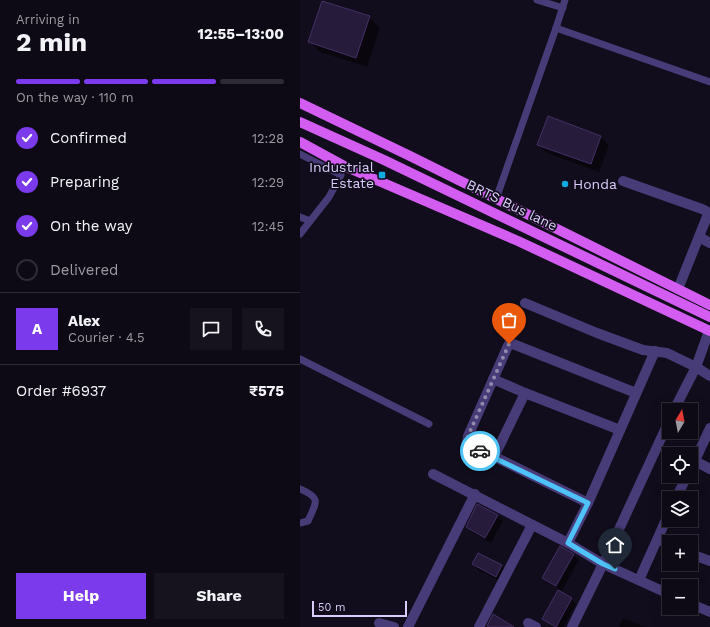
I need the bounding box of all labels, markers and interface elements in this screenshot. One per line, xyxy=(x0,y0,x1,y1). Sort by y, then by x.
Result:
text: Arriving in xyxy=(16,12,80,27)
text: 12:55–13:00 xyxy=(198,25,284,43)
text: 2 min xyxy=(16,27,87,57)
text: On the way · 110 m xyxy=(16,90,134,105)
icon: check xyxy=(16,127,38,149)
text: Confirmed xyxy=(50,129,127,147)
text: 12:28 xyxy=(252,131,284,146)
place label: Industrial Estate xyxy=(309,159,375,191)
marker: Industrial Estate xyxy=(377,170,387,180)
icon: check xyxy=(16,171,38,193)
text: Preparing xyxy=(50,173,119,191)
text: 12:29 xyxy=(252,175,284,190)
street label: BRTS Bus lane xyxy=(464,176,560,234)
place label: Honda xyxy=(573,176,617,192)
marker: Honda xyxy=(560,179,570,189)
icon: check xyxy=(16,215,38,237)
text: On the way xyxy=(50,217,132,235)
text: 12:45 xyxy=(252,219,284,234)
text: Delivered xyxy=(50,261,118,279)
pin xyxy=(492,303,526,344)
button: chat xyxy=(190,308,232,350)
button: phone xyxy=(242,308,284,350)
icon: bag xyxy=(498,309,520,331)
text: Alex xyxy=(68,312,100,330)
text: A xyxy=(32,320,42,338)
text: Courier · 4.5 xyxy=(68,330,145,345)
text: Order #6937 xyxy=(16,382,106,400)
text: ₹575 xyxy=(249,382,284,400)
north arrow xyxy=(662,403,698,439)
map controls xyxy=(662,403,698,615)
courier xyxy=(460,431,500,471)
icon: car xyxy=(469,440,491,462)
button: locate xyxy=(662,447,698,483)
button: layers xyxy=(662,491,698,527)
pin xyxy=(598,528,632,569)
icon: home xyxy=(604,534,626,556)
button: + xyxy=(662,535,698,571)
button: Help xyxy=(16,573,146,619)
button: Share xyxy=(154,573,284,619)
button: − xyxy=(662,579,698,615)
scale bar xyxy=(312,599,407,618)
text: 50 m xyxy=(318,601,345,614)

